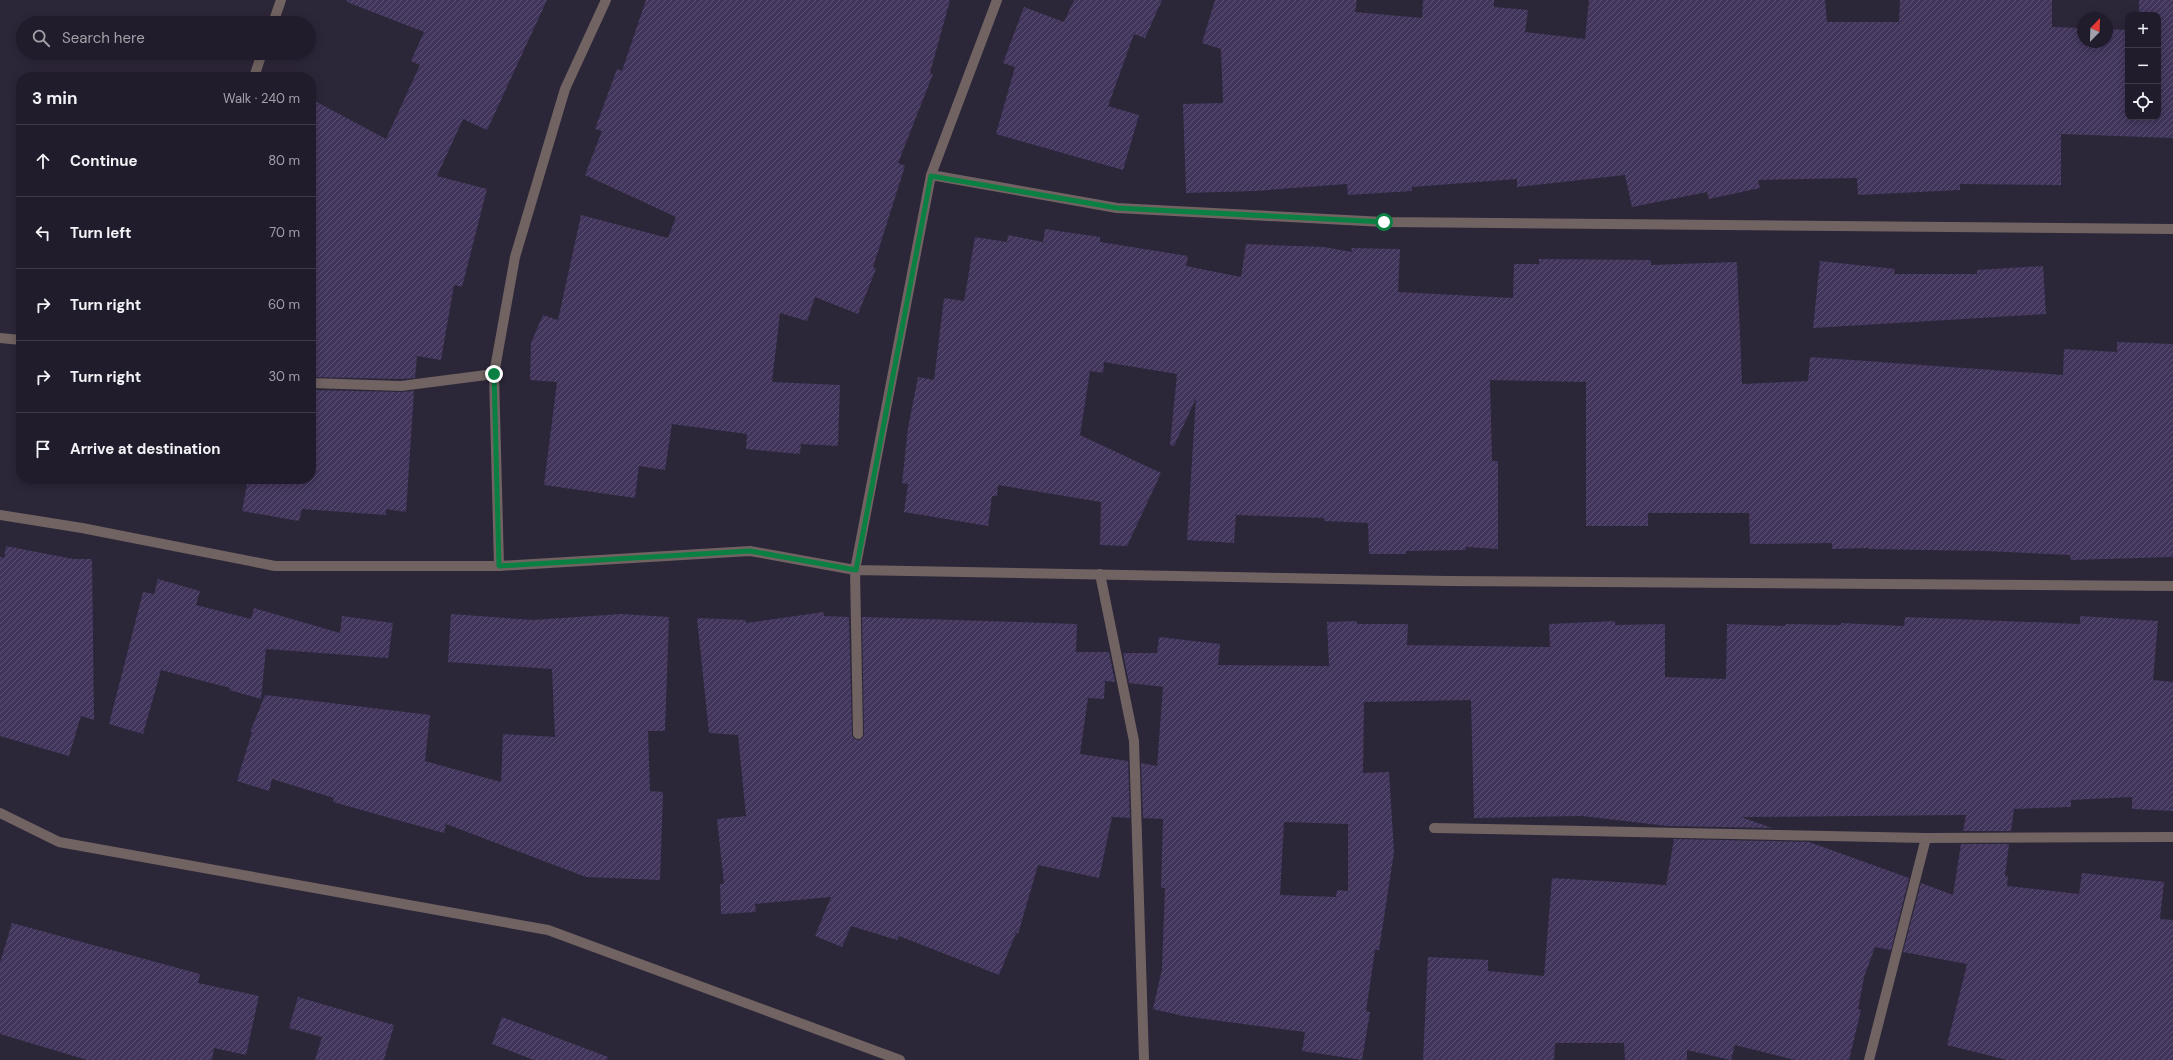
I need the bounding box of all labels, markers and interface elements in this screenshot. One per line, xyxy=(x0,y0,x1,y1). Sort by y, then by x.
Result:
north arrow xyxy=(2077,12,2113,48)
map controls xyxy=(2125,12,2161,120)
button: + xyxy=(2125,12,2161,48)
search box xyxy=(16,16,316,60)
icon: search xyxy=(30,27,52,49)
text: Search here xyxy=(62,28,145,48)
button: − xyxy=(2125,48,2161,84)
button: locate xyxy=(2125,84,2161,120)
text: 3 min xyxy=(32,87,77,109)
text: Walk · 240 m xyxy=(223,90,300,107)
icon: ahead xyxy=(32,150,54,172)
text: Continue xyxy=(70,151,138,171)
text: 80 m xyxy=(268,152,300,169)
route start xyxy=(1375,213,1393,231)
icon: left xyxy=(32,222,54,244)
text: Turn left xyxy=(70,223,131,243)
text: 70 m xyxy=(269,224,300,241)
icon: right xyxy=(32,294,54,316)
text: Turn right xyxy=(70,295,141,315)
text: 60 m xyxy=(268,296,300,313)
route end xyxy=(485,365,503,383)
icon: right xyxy=(32,366,54,388)
text: Turn right xyxy=(70,367,141,387)
text: 30 m xyxy=(268,368,300,385)
icon: arrive xyxy=(32,438,54,460)
text: Arrive at destination xyxy=(70,439,221,459)

